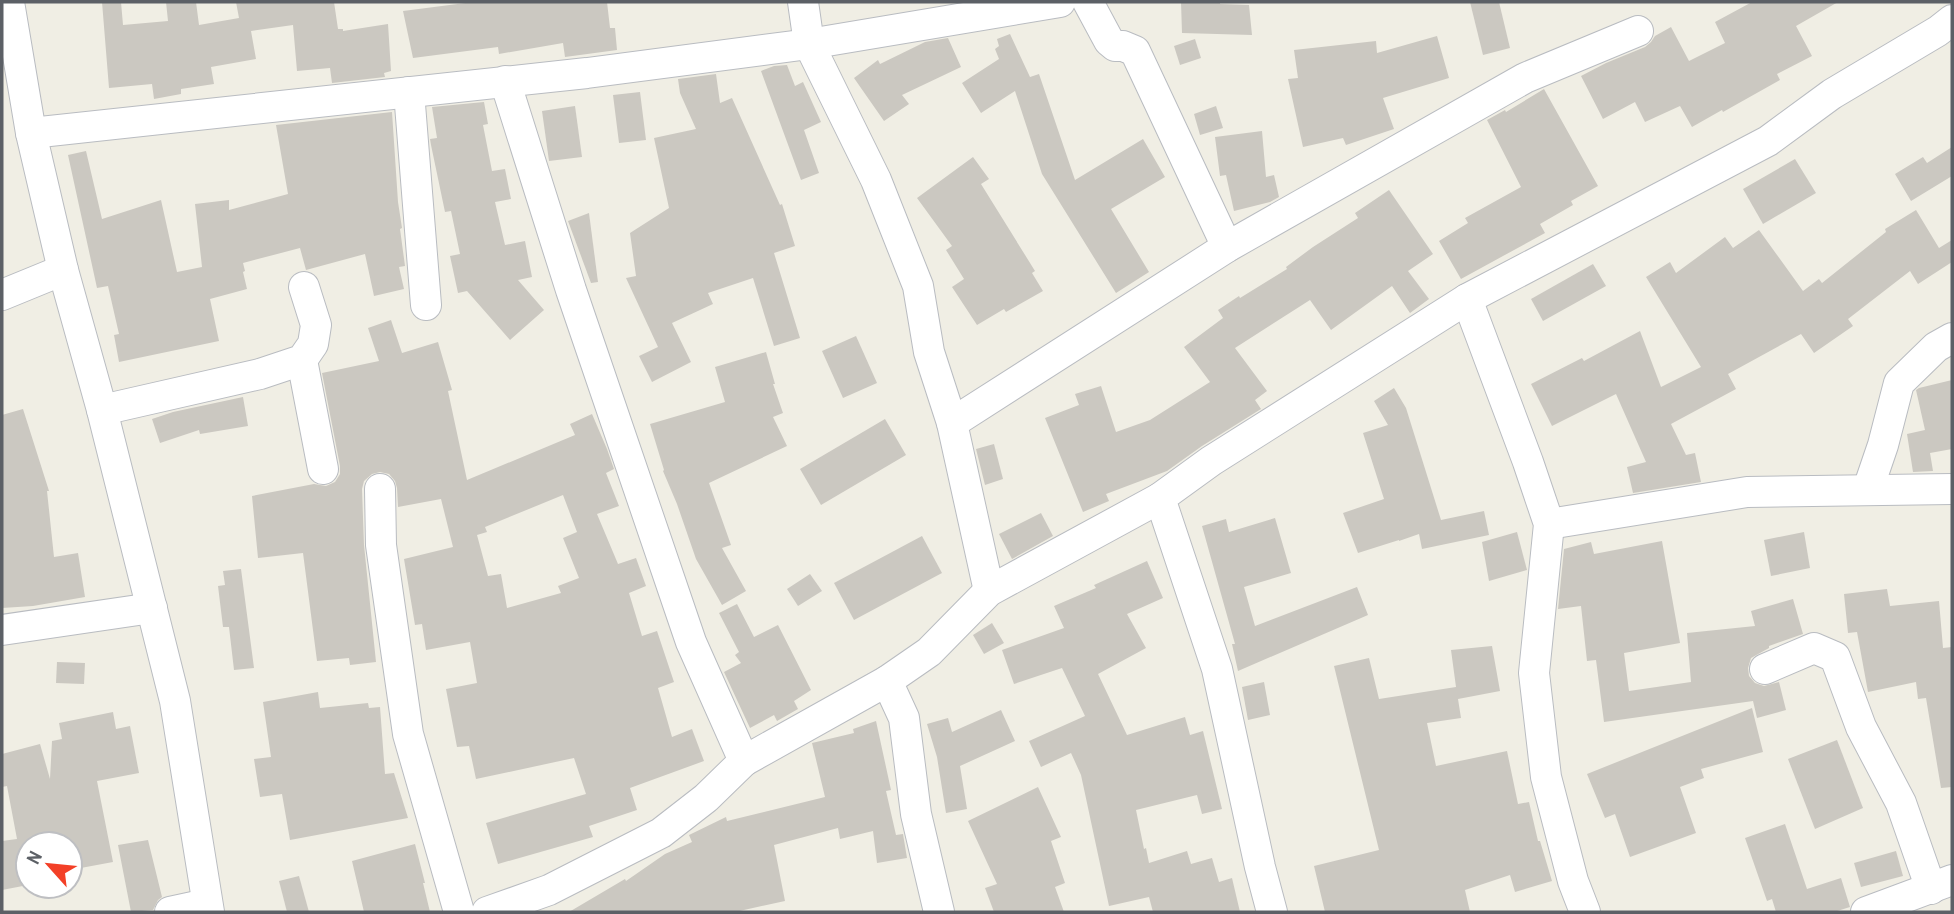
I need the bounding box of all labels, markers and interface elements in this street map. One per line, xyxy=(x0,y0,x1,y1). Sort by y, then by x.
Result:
north arrow xyxy=(14,830,84,900)
text: N xyxy=(20,846,48,868)

